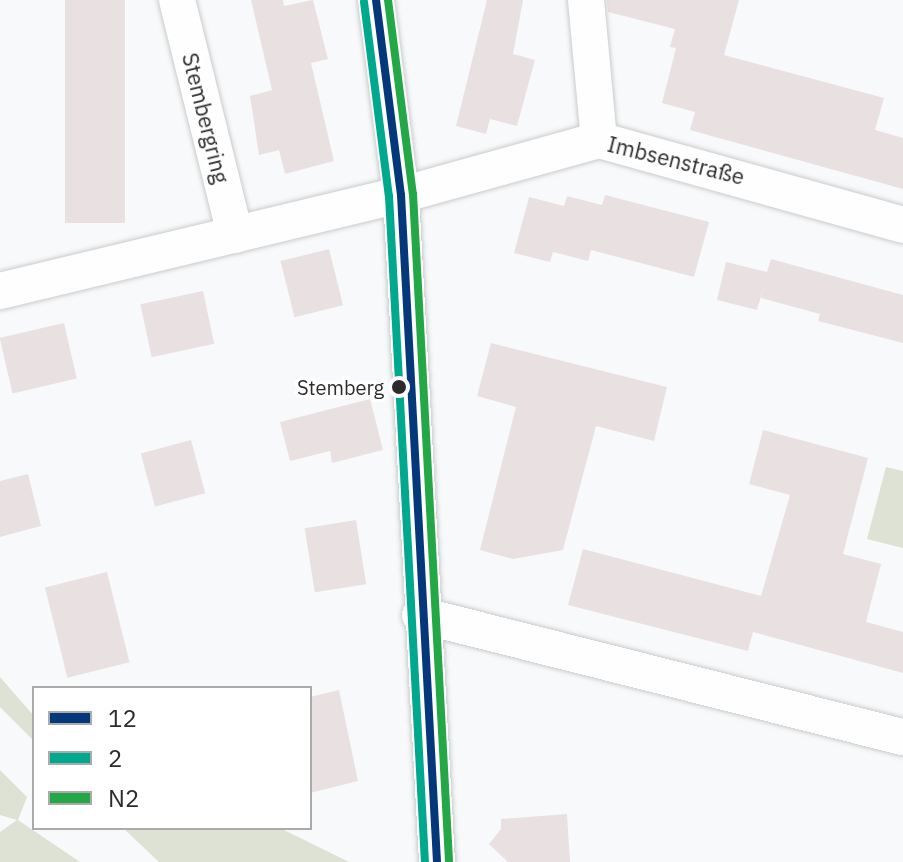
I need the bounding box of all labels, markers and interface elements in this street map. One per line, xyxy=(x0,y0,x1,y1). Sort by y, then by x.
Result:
street label: Stembergring xyxy=(177,50,235,186)
street label: Imbsenstraße xyxy=(605,130,747,190)
place label: Stemberg xyxy=(297,375,384,399)
marker: Stemberg xyxy=(391,379,407,395)
legend xyxy=(32,686,312,830)
text: 12 xyxy=(108,702,137,734)
text: 2 xyxy=(108,742,122,774)
text: N2 xyxy=(108,782,139,814)

